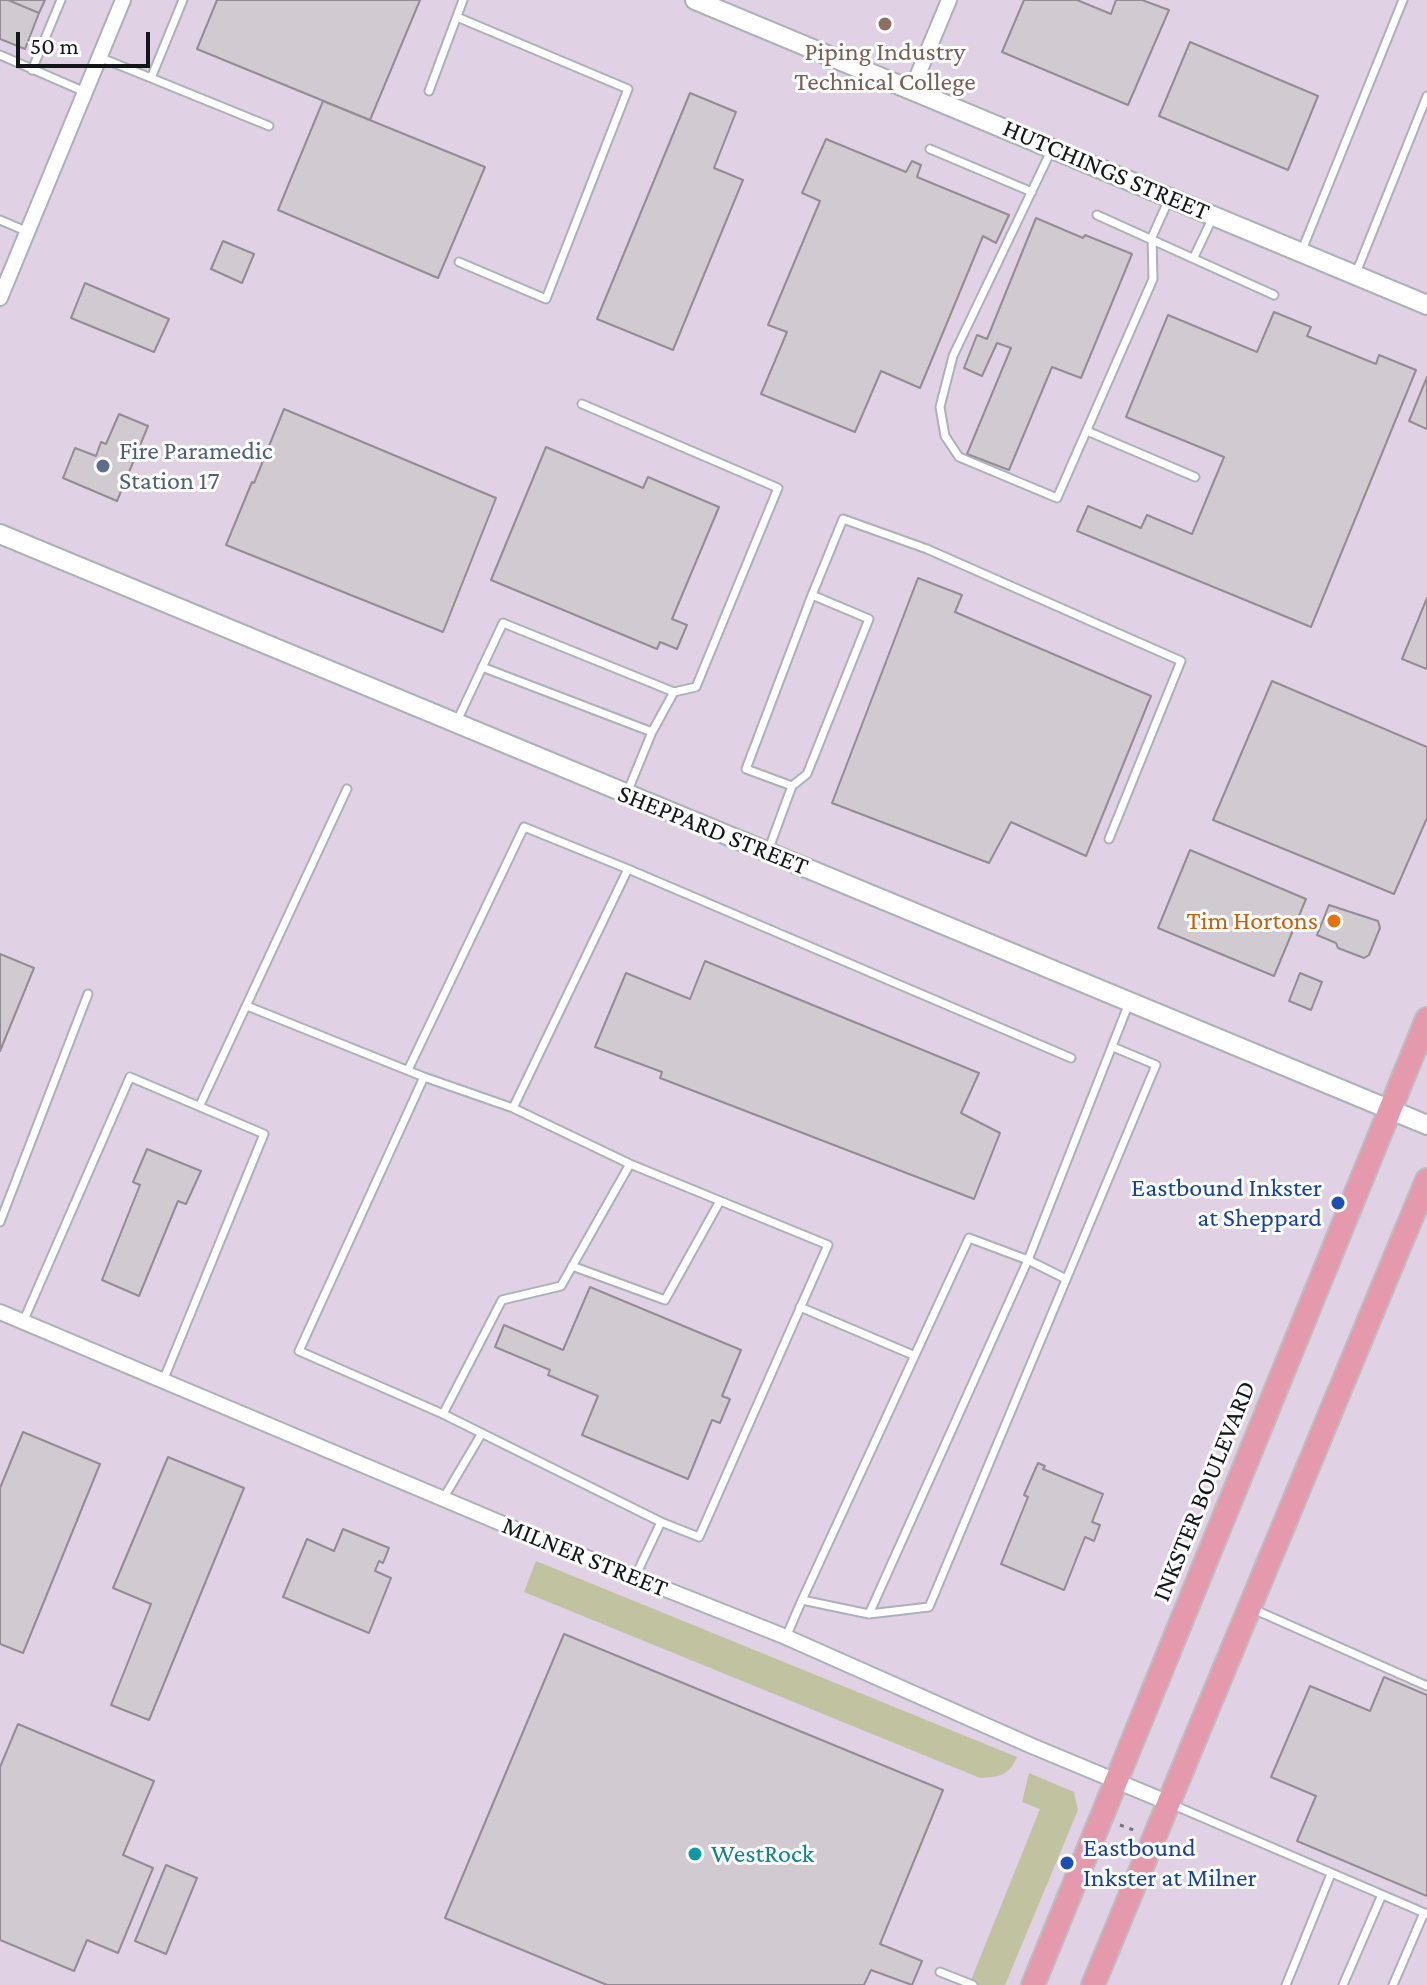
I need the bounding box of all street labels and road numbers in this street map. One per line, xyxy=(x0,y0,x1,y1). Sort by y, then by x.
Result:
street label: HUTCHINGS STREET xyxy=(998,112,1214,228)
street label: SHEPPARD STREET xyxy=(613,778,813,882)
street label: INKSTER BOULEVARD xyxy=(1146,1376,1262,1606)
street label: MILNER STREET xyxy=(498,1510,672,1604)

